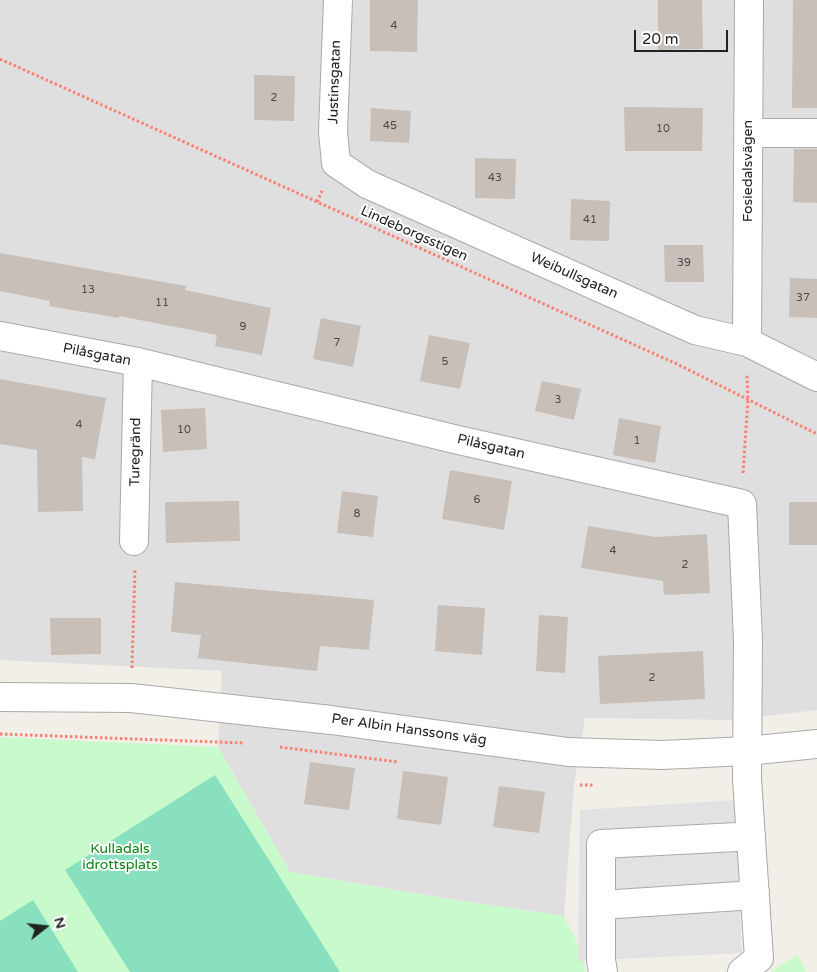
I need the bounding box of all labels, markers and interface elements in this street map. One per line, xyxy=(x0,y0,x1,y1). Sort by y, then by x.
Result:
house number: 4 xyxy=(391,19,397,33)
scale bar xyxy=(637,20,731,52)
text: 20 m xyxy=(642,30,679,48)
street label: Justinsgatan xyxy=(325,40,345,124)
house number: 2 xyxy=(271,91,277,105)
house number: 45 xyxy=(383,119,397,133)
street label: Fosiedalsvägen xyxy=(740,120,756,222)
house number: 10 xyxy=(656,122,670,136)
house number: 43 xyxy=(488,171,502,185)
street label: Lindeborgsstigen xyxy=(358,203,470,265)
house number: 41 xyxy=(583,213,597,227)
street label: Weibullsgatan xyxy=(528,249,620,303)
house number: 39 xyxy=(677,256,691,270)
house number: 13 xyxy=(81,283,95,297)
house number: 37 xyxy=(796,291,810,305)
house number: 11 xyxy=(155,296,169,310)
house number: 9 xyxy=(240,320,246,334)
house number: 7 xyxy=(334,336,340,350)
street label: Pilåsgatan xyxy=(61,340,133,370)
house number: 5 xyxy=(442,355,448,369)
house number: 3 xyxy=(555,393,561,407)
house number: 4 xyxy=(76,418,82,432)
street label: Turegränd xyxy=(127,418,145,486)
house number: 10 xyxy=(177,423,191,437)
street label: Pilåsgatan xyxy=(455,431,527,463)
house number: 1 xyxy=(634,434,640,448)
house number: 6 xyxy=(474,493,480,507)
house number: 8 xyxy=(354,507,360,521)
house number: 4 xyxy=(610,544,616,558)
house number: 2 xyxy=(682,558,688,572)
house number: 2 xyxy=(649,671,655,685)
street label: Per Albin Hanssons väg xyxy=(330,711,488,749)
park label: Kulladals idrottsplats xyxy=(82,841,158,874)
north arrow xyxy=(20,902,70,952)
text: N xyxy=(50,915,70,930)

